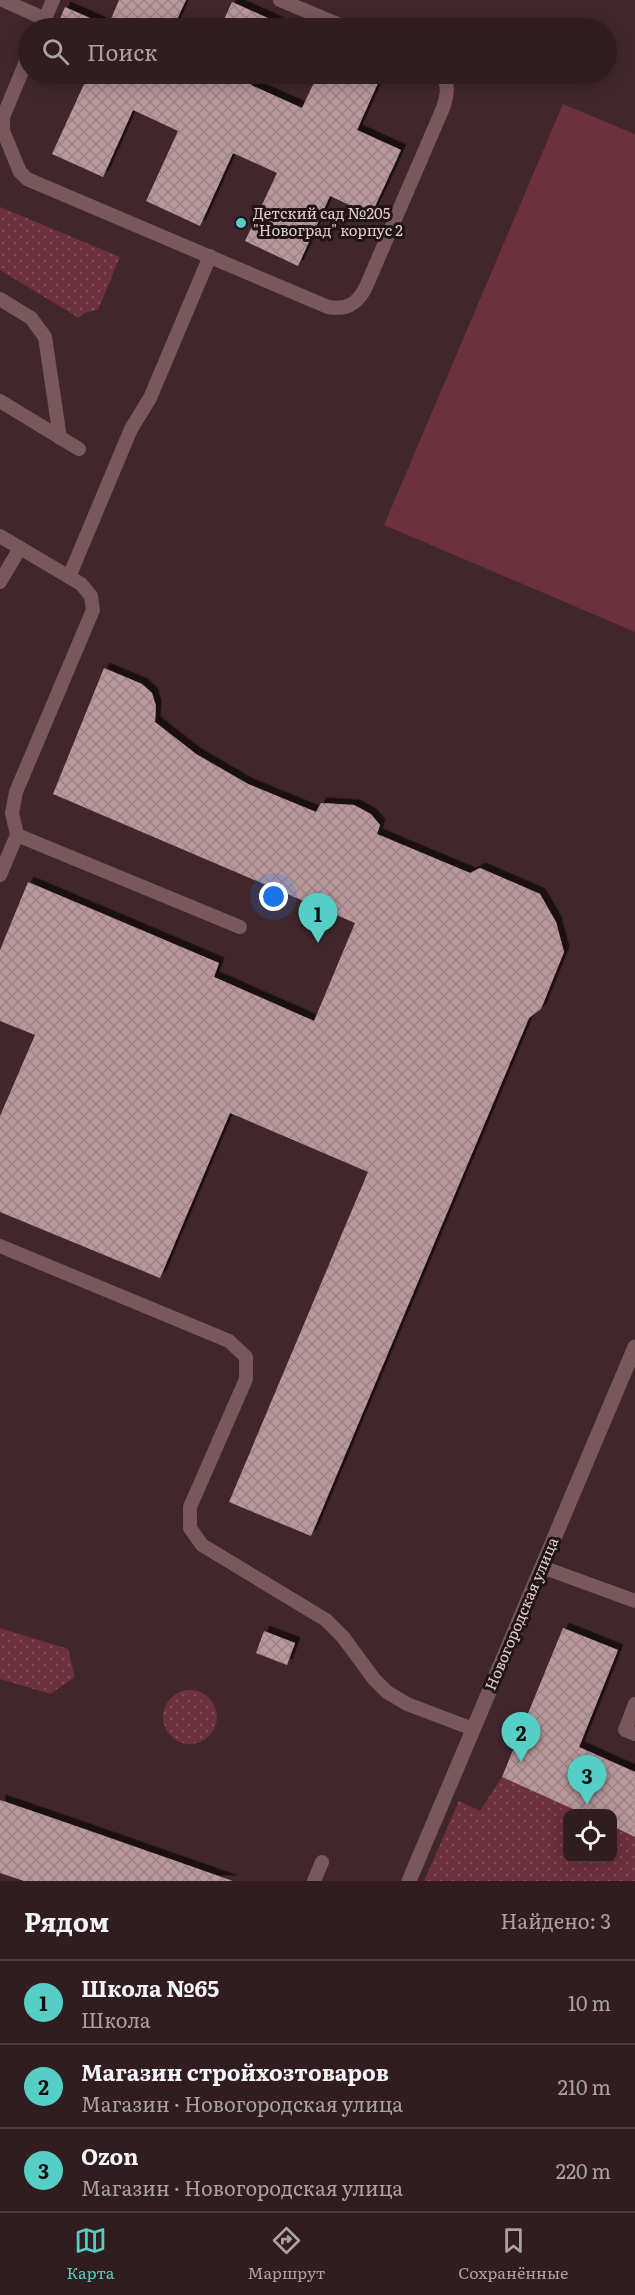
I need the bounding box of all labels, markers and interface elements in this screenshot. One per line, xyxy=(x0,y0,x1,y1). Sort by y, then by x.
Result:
search box xyxy=(18,18,617,84)
icon: search xyxy=(39,35,72,68)
text: Поиск xyxy=(87,35,157,68)
place label: Детский сад №205 "Новоград" корпус 2 xyxy=(253,201,403,241)
marker: Детский сад №205 "Новоград" корпус 2 xyxy=(234,216,248,230)
your location xyxy=(259,882,288,911)
pin: 1 xyxy=(298,894,338,943)
street label: Новогородская улица xyxy=(478,1533,564,1693)
pin: 2 xyxy=(502,1712,540,1762)
pin: 3 xyxy=(568,1756,606,1805)
map controls xyxy=(563,1809,617,1863)
button: locate xyxy=(563,1809,617,1863)
text: Рядом xyxy=(24,1901,109,1940)
text: Найдено: 3 xyxy=(501,1905,611,1935)
text: Школа №65 xyxy=(81,1971,219,2004)
text: 1 xyxy=(39,1987,48,2017)
text: 10 m xyxy=(568,1987,611,2017)
text: Школа xyxy=(81,2004,151,2034)
text: Магазин стройхозтоваров xyxy=(81,2055,389,2088)
text: 2 xyxy=(38,2071,49,2101)
text: 210 m xyxy=(558,2071,611,2101)
text: Магазин · Новогородская улица xyxy=(81,2088,403,2118)
text: Ozon xyxy=(81,2139,138,2172)
text: 3 xyxy=(38,2155,49,2185)
text: 220 m xyxy=(556,2155,611,2185)
text: Магазин · Новогородская улица xyxy=(81,2172,403,2202)
tab: Карта xyxy=(67,2224,114,2284)
tab: Маршрут xyxy=(248,2224,325,2284)
tab: Сохранённые xyxy=(458,2224,568,2284)

